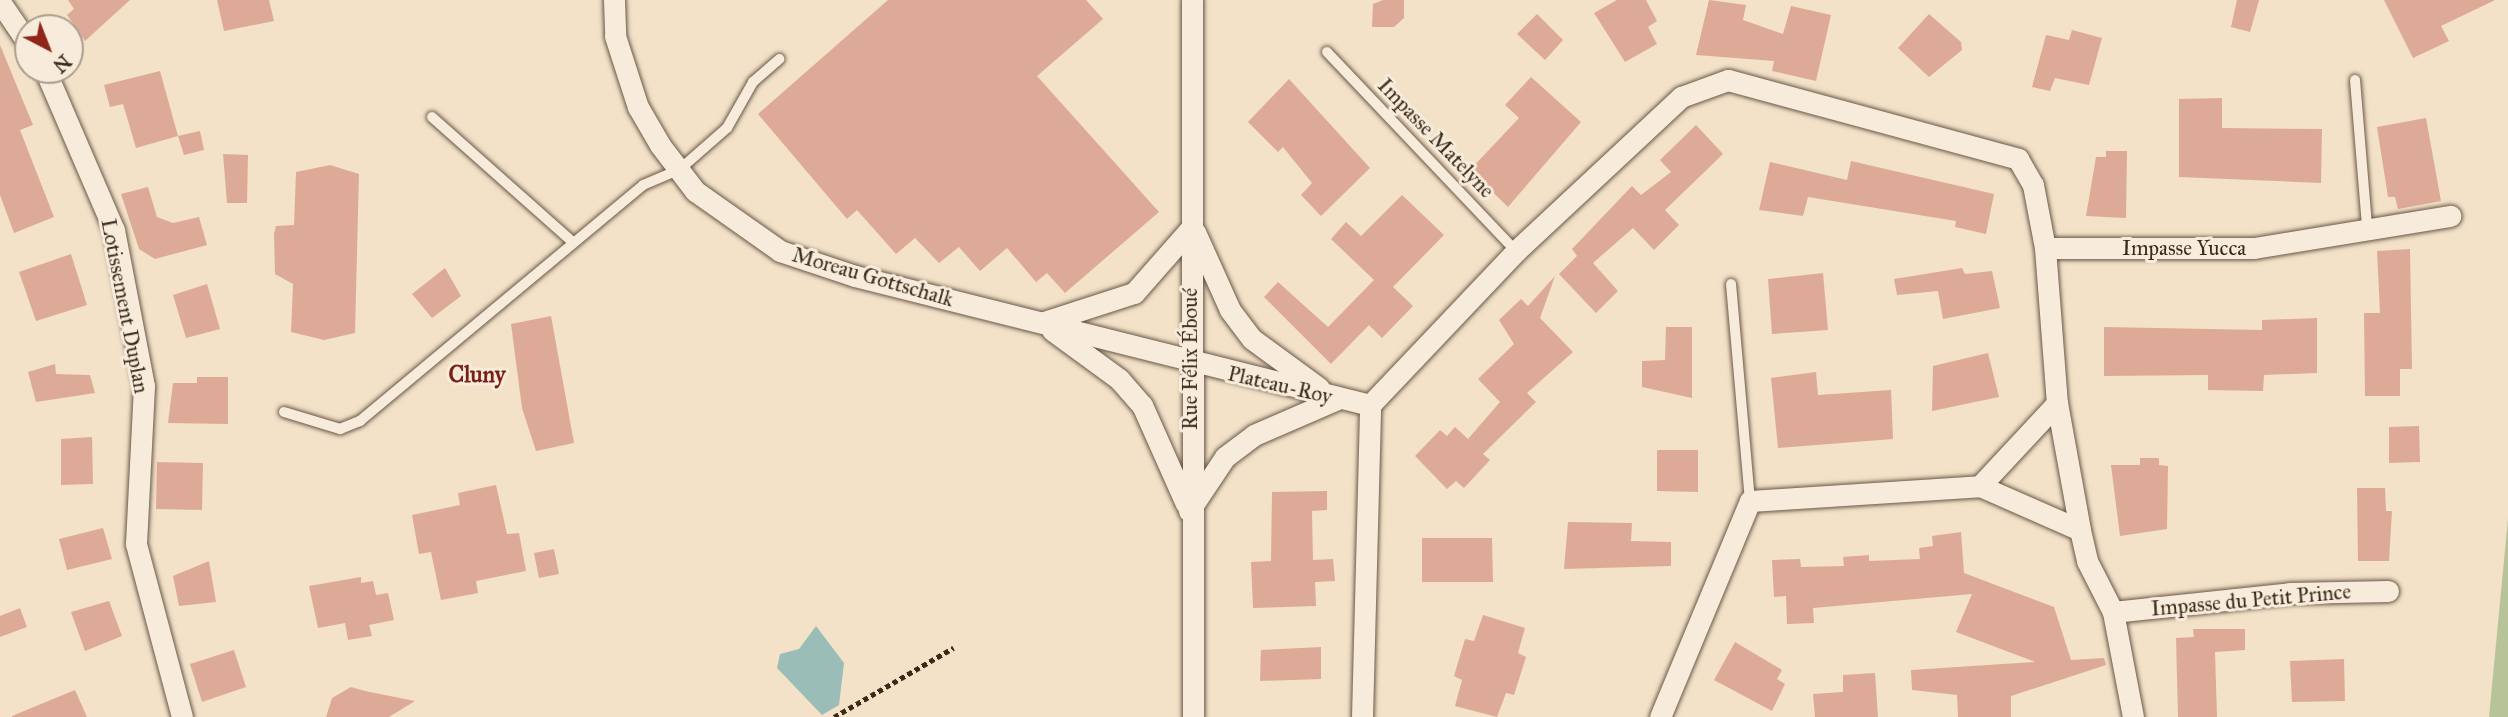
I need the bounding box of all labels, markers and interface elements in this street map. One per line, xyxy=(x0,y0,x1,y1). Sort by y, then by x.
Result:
north arrow xyxy=(14,14,84,84)
text: N xyxy=(48,50,76,77)
street label: Impasse Matelyne xyxy=(1373,73,1499,203)
street label: Lotissement Duplan xyxy=(96,217,154,395)
street label: Impasse Yucca xyxy=(2122,235,2246,261)
street label: Moreau Gottschalk xyxy=(789,242,957,312)
street label: Rue Félix Éboué xyxy=(1177,288,1203,430)
district label: Cluny xyxy=(449,360,505,388)
street label: Plateau-Roy xyxy=(1225,361,1335,409)
street label: Impasse du Petit Prince xyxy=(2150,579,2352,621)

